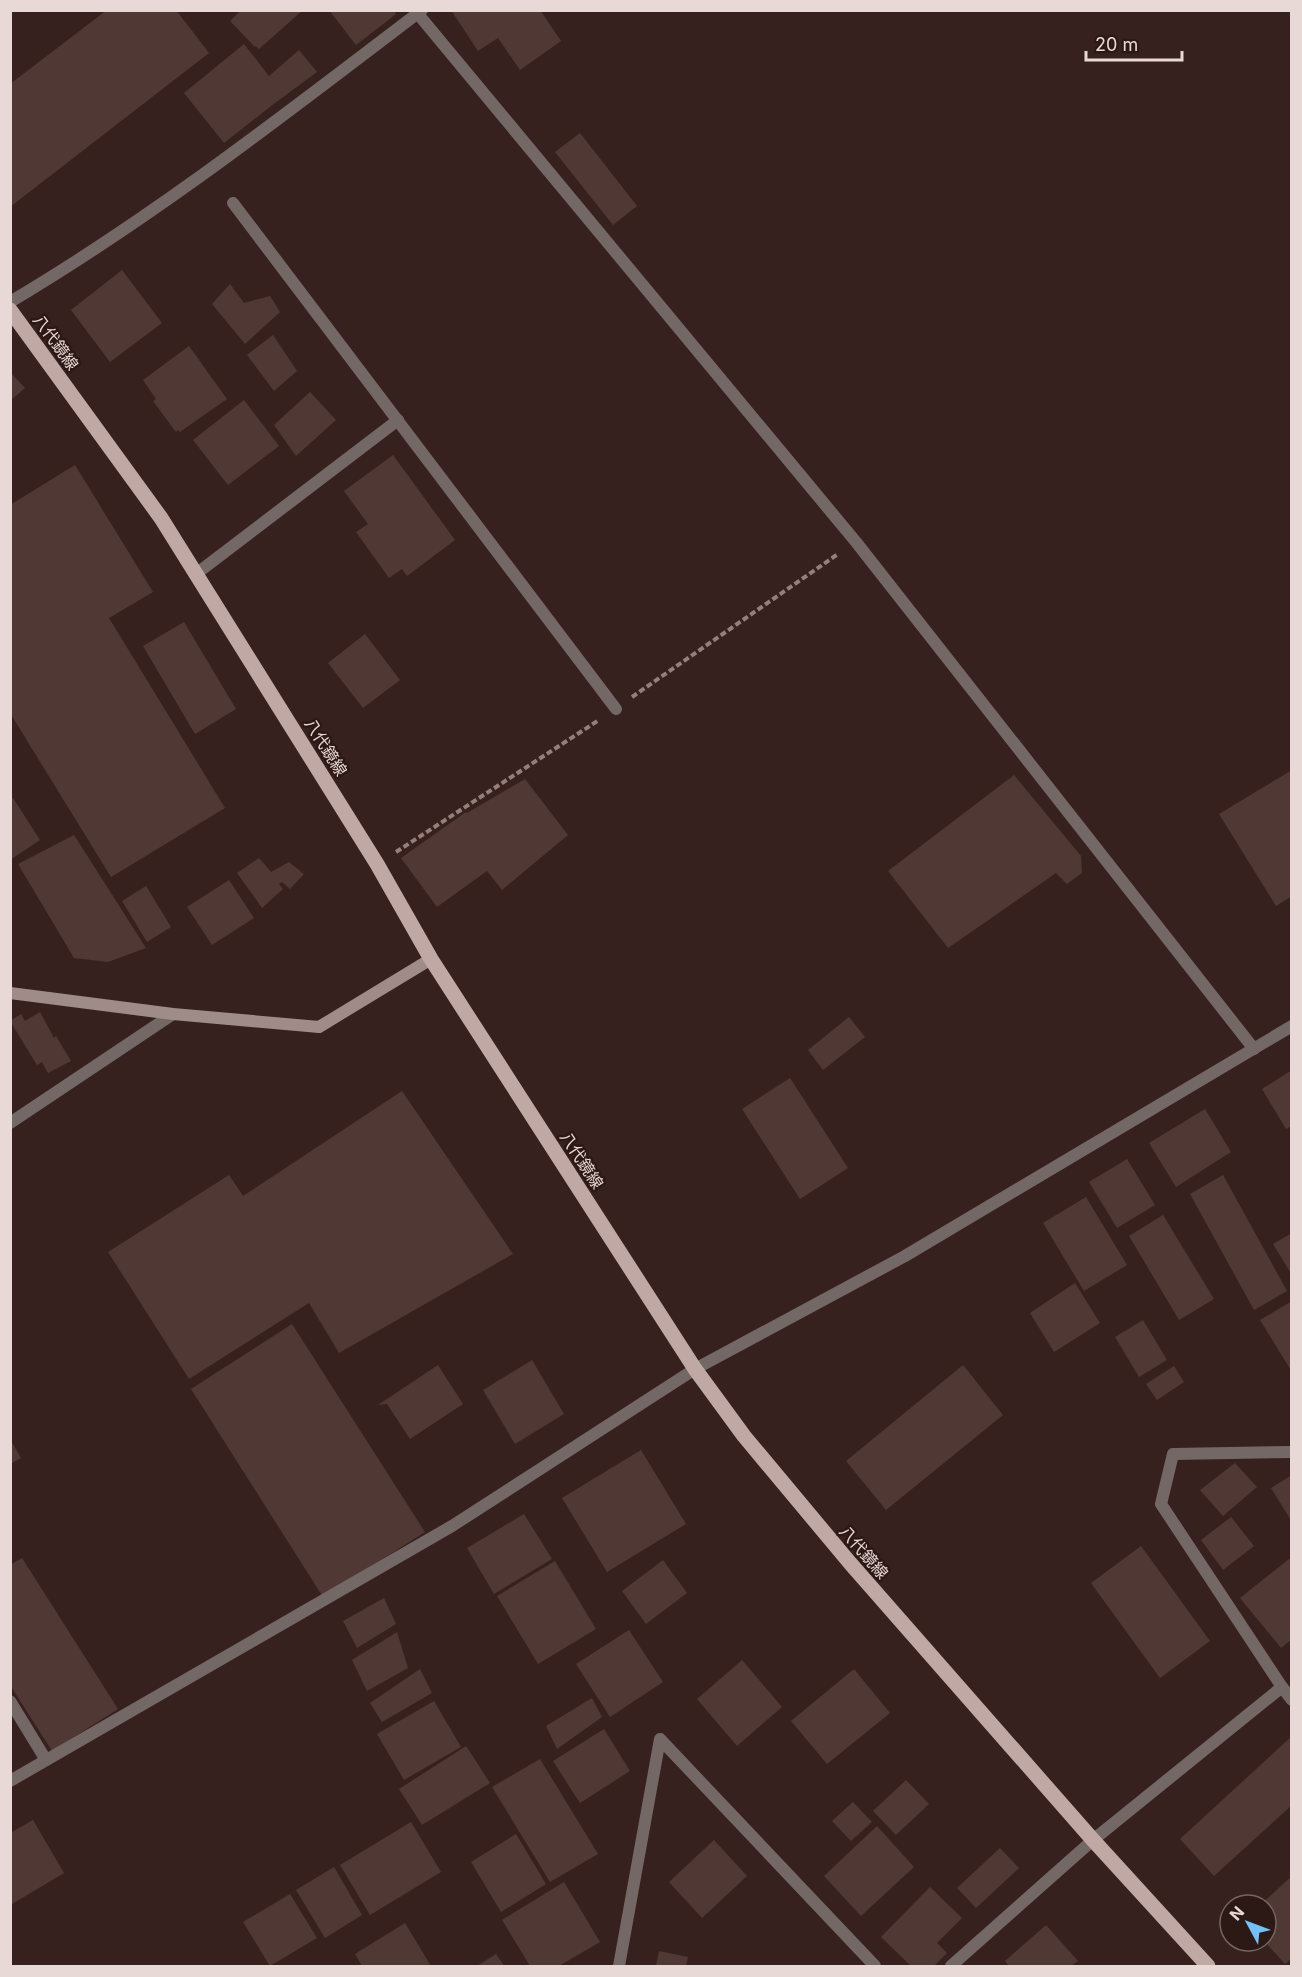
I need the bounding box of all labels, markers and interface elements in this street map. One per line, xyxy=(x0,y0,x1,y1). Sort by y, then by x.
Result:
scale bar xyxy=(1086,24,1182,62)
text: 20 m xyxy=(1095,34,1138,55)
street label: 八代鏡線 xyxy=(29,310,83,374)
street label: 八代鏡線 xyxy=(301,715,351,779)
street label: 八代鏡線 xyxy=(556,1128,608,1192)
street label: 八代鏡線 xyxy=(835,1521,893,1583)
north arrow xyxy=(1218,1893,1278,1953)
text: N xyxy=(1225,1902,1248,1924)

